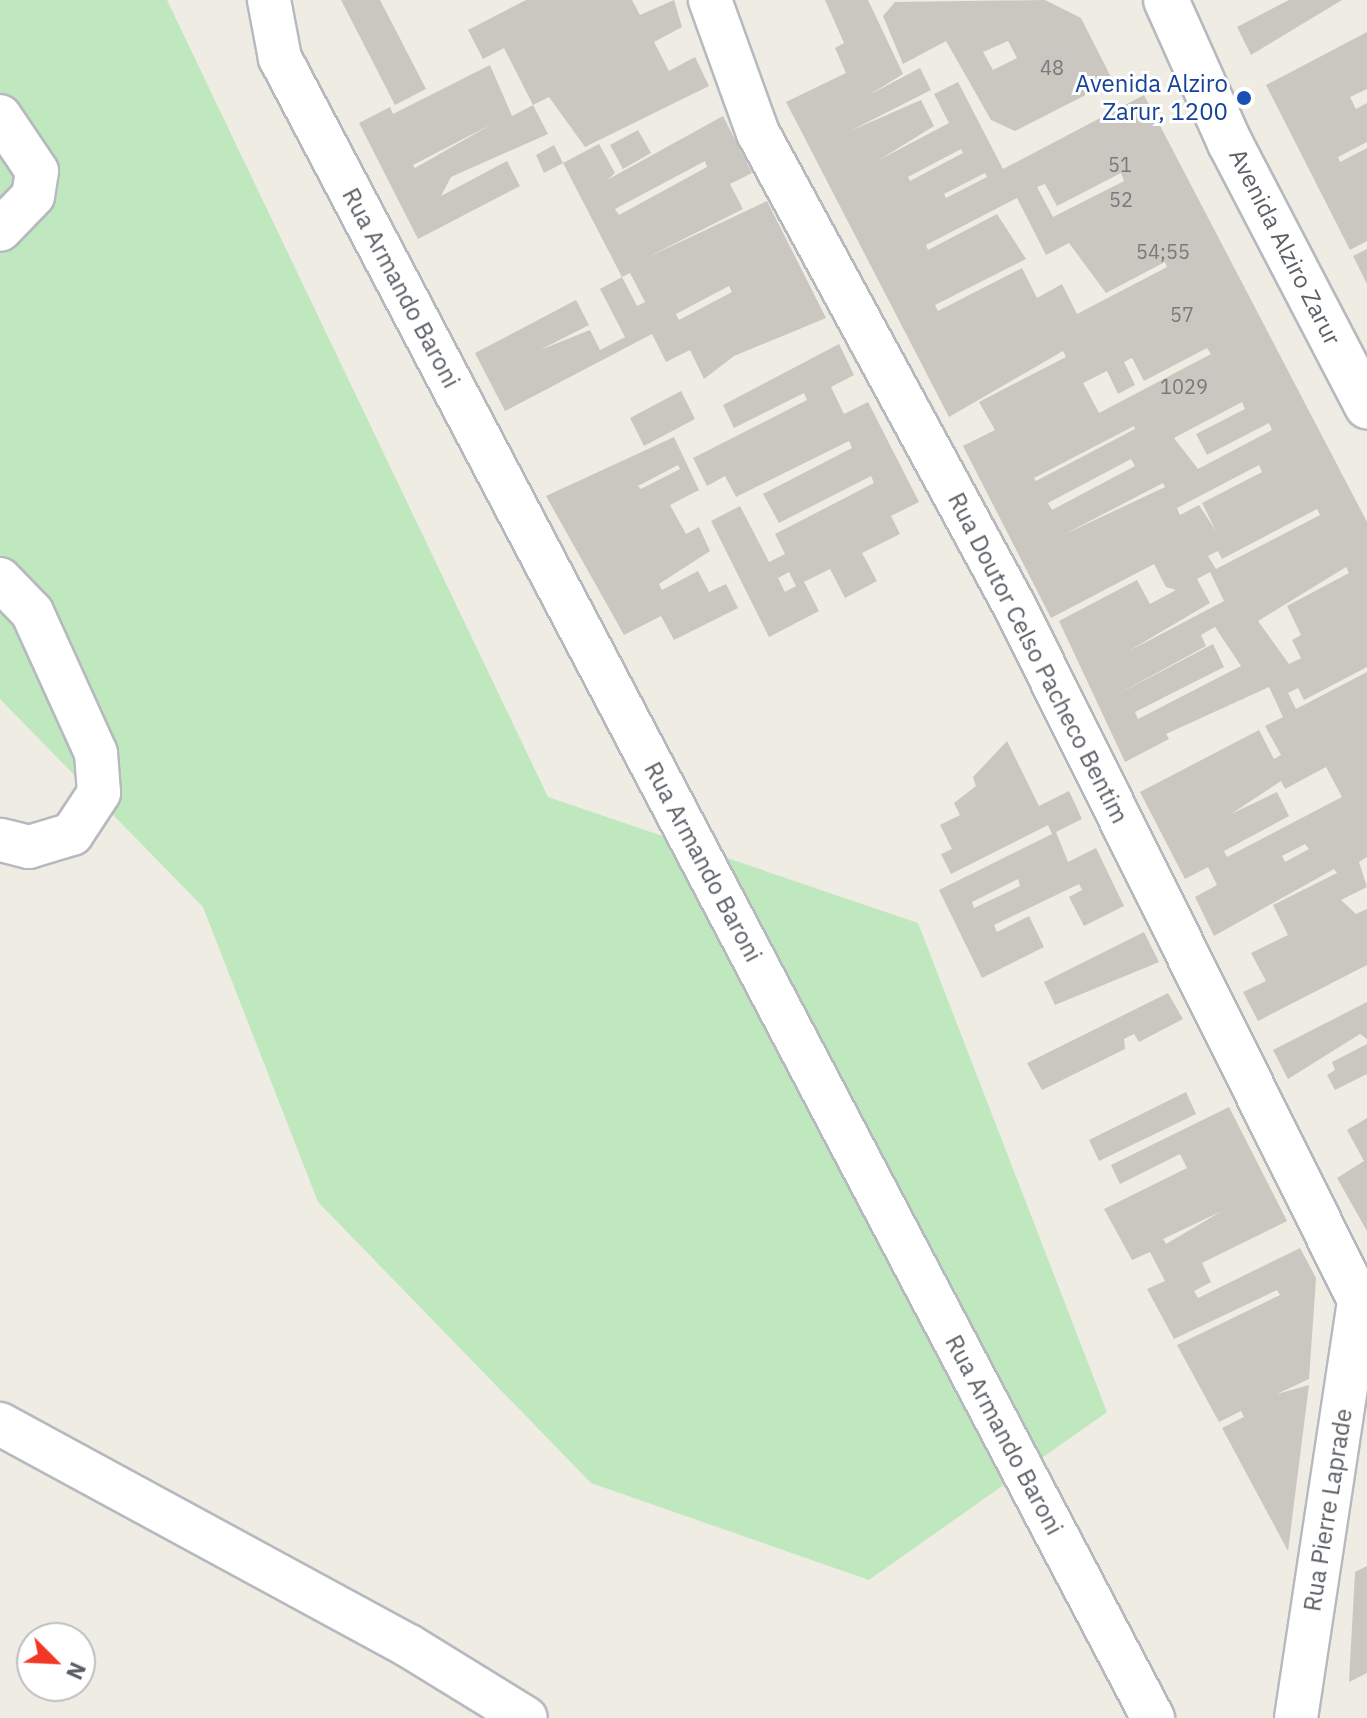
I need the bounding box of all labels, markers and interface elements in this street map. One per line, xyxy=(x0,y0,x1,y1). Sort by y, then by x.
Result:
house number: 48 xyxy=(1040,55,1064,79)
place label: Avenida Alziro Zarur, 1200 xyxy=(1075,70,1228,126)
marker: Avenida Alziro Zarur, 1200 xyxy=(1235,89,1253,107)
street label: Avenida Alziro Zarur xyxy=(1223,144,1347,350)
house number: 51 xyxy=(1108,152,1132,176)
street label: Rua Armando Baroni xyxy=(336,183,466,393)
house number: 52 xyxy=(1109,187,1133,211)
house number: 54;55 xyxy=(1136,239,1190,263)
house number: 57 xyxy=(1170,302,1194,326)
house number: 1029 xyxy=(1160,374,1208,398)
street label: Rua Doutor Celso Pacheco Bentim xyxy=(942,488,1134,828)
street label: Rua Armando Baroni xyxy=(638,757,768,967)
street label: Rua Armando Baroni xyxy=(939,1330,1069,1540)
street label: Rua Pierre Laprade xyxy=(1298,1407,1358,1613)
north arrow xyxy=(16,1622,96,1702)
text: N xyxy=(60,1658,93,1684)

